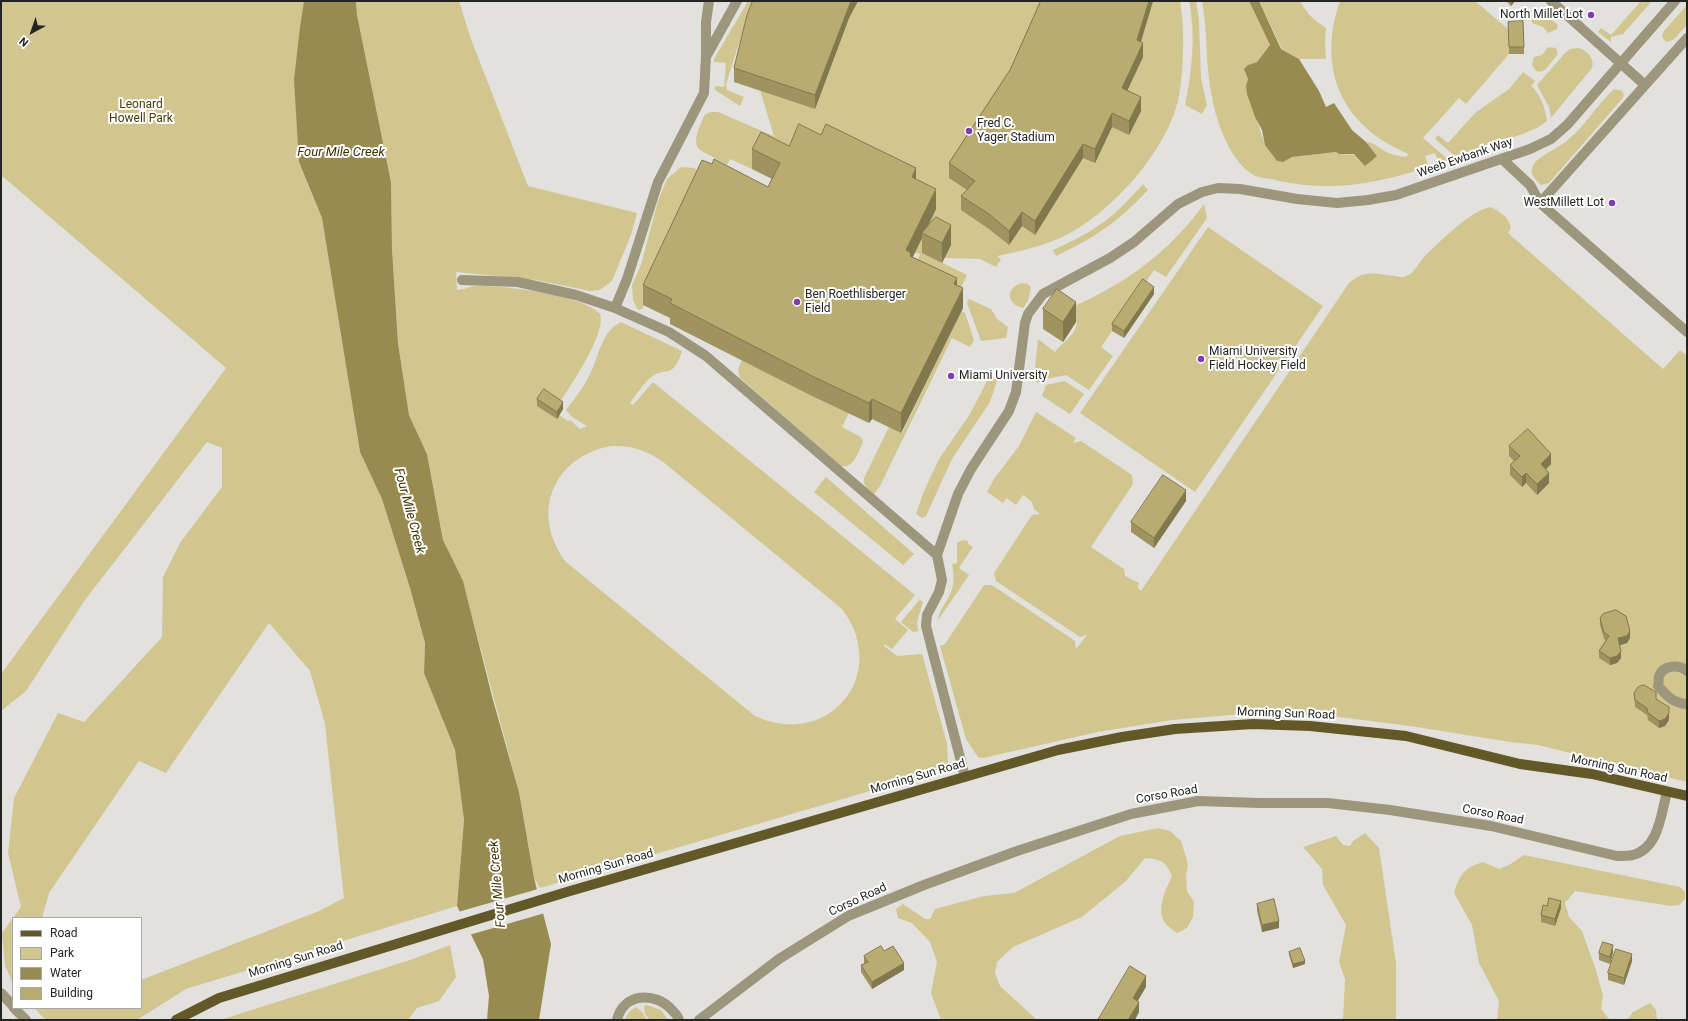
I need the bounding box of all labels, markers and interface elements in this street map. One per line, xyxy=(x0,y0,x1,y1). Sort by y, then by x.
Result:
place label: North Millet Lot xyxy=(1500,8,1583,22)
marker: North Millet Lot xyxy=(1586,10,1596,20)
north arrow xyxy=(12,12,52,52)
text: N xyxy=(17,34,31,49)
park label: Leonard Howell Park xyxy=(109,98,173,126)
place label: Fred C. Yager Stadium xyxy=(977,117,1055,145)
marker: Fred C. Yager Stadium xyxy=(964,126,974,136)
street label: Weeb Ewbank Way xyxy=(1415,135,1515,181)
water label: Four Mile Creek xyxy=(297,145,385,161)
place label: WestMillett Lot xyxy=(1523,196,1604,210)
marker: WestMillett Lot xyxy=(1607,198,1617,208)
place label: Ben Roethlisberger Field xyxy=(805,288,906,316)
marker: Ben Roethlisberger Field xyxy=(792,297,802,307)
place label: Miami University Field Hockey Field xyxy=(1209,345,1306,373)
marker: Miami University Field Hockey Field xyxy=(1196,354,1206,364)
place label: Miami University xyxy=(959,369,1048,383)
marker: Miami University xyxy=(946,371,956,381)
water label: Four Mile Creek xyxy=(390,467,428,555)
street label: Morning Sun Road xyxy=(1237,705,1335,723)
street label: Morning Sun Road xyxy=(1570,752,1668,786)
street label: Morning Sun Road xyxy=(869,757,967,797)
street label: Corso Road xyxy=(1135,783,1199,807)
street label: Corso Road xyxy=(1461,802,1525,828)
water label: Four Mile Creek xyxy=(486,840,510,928)
street label: Morning Sun Road xyxy=(557,847,655,887)
street label: Corso Road xyxy=(827,880,889,920)
legend xyxy=(12,917,142,1009)
text: Road xyxy=(50,926,78,940)
street label: Morning Sun Road xyxy=(247,939,345,981)
text: Park xyxy=(50,946,74,960)
text: Water xyxy=(50,966,81,980)
text: Building xyxy=(50,986,93,1000)

